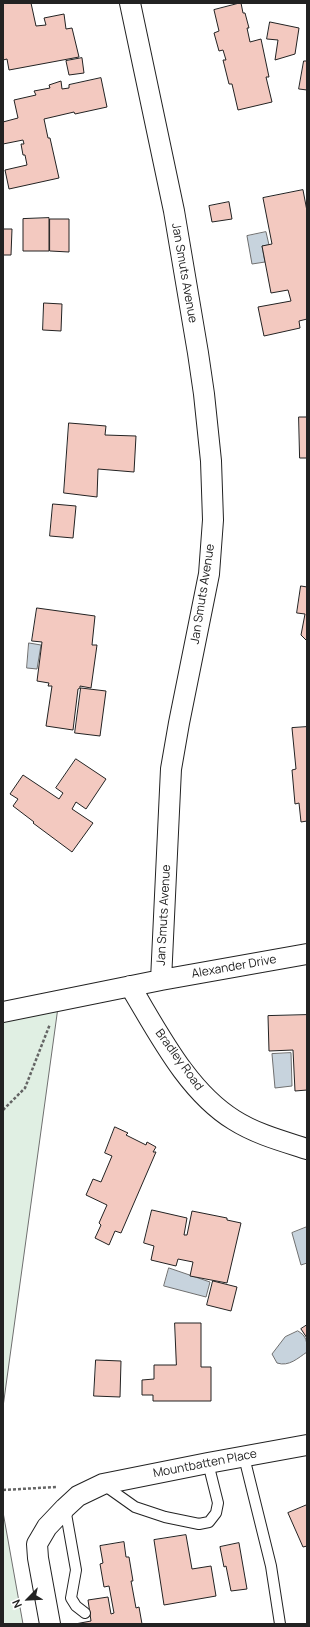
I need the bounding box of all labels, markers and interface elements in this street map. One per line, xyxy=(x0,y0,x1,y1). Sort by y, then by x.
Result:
street label: Jan Smuts Avenue xyxy=(168,222,200,324)
street label: Jan Smuts Avenue xyxy=(188,543,218,645)
street label: Jan Smuts Avenue xyxy=(154,864,174,966)
street label: Alexander Drive xyxy=(190,952,278,982)
street label: Bradley Road xyxy=(152,1027,206,1093)
street label: Mountbatten Place xyxy=(152,1447,258,1481)
north arrow xyxy=(8,1579,48,1619)
text: N xyxy=(8,1597,25,1611)

